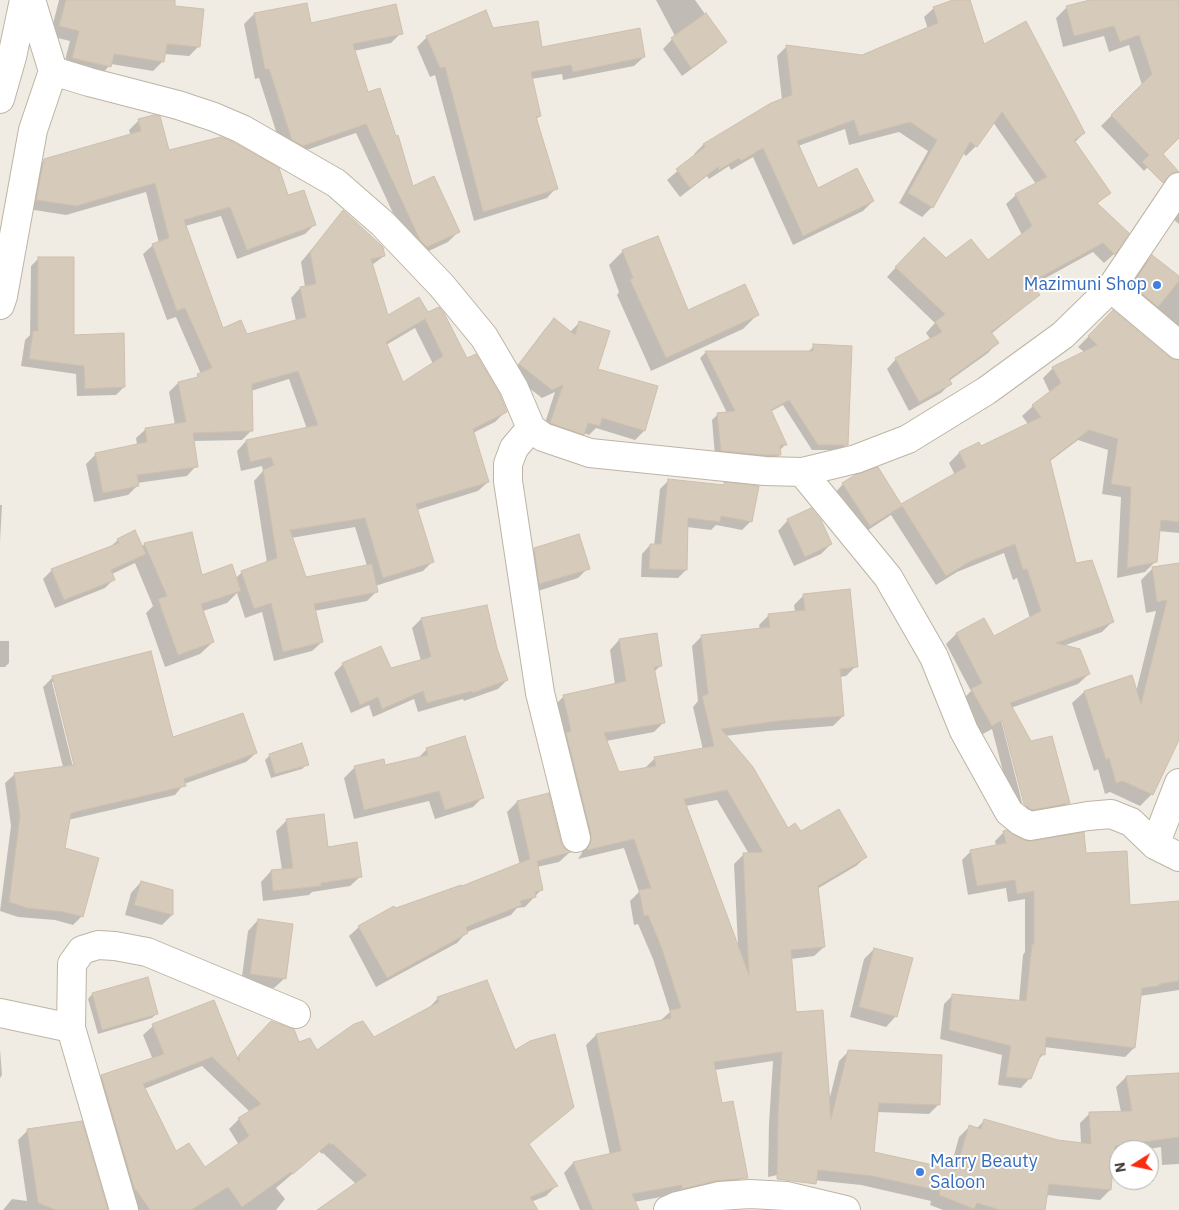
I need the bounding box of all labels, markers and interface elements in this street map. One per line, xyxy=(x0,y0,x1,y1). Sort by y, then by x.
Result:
place label: Mazimuni Shop xyxy=(1024,274,1147,296)
marker: Mazimuni Shop xyxy=(1151,279,1163,291)
north arrow xyxy=(1109,1140,1159,1190)
place label: Marry Beauty Saloon xyxy=(930,1151,1038,1194)
text: N xyxy=(1110,1161,1130,1174)
marker: Marry Beauty Saloon xyxy=(914,1166,926,1178)

